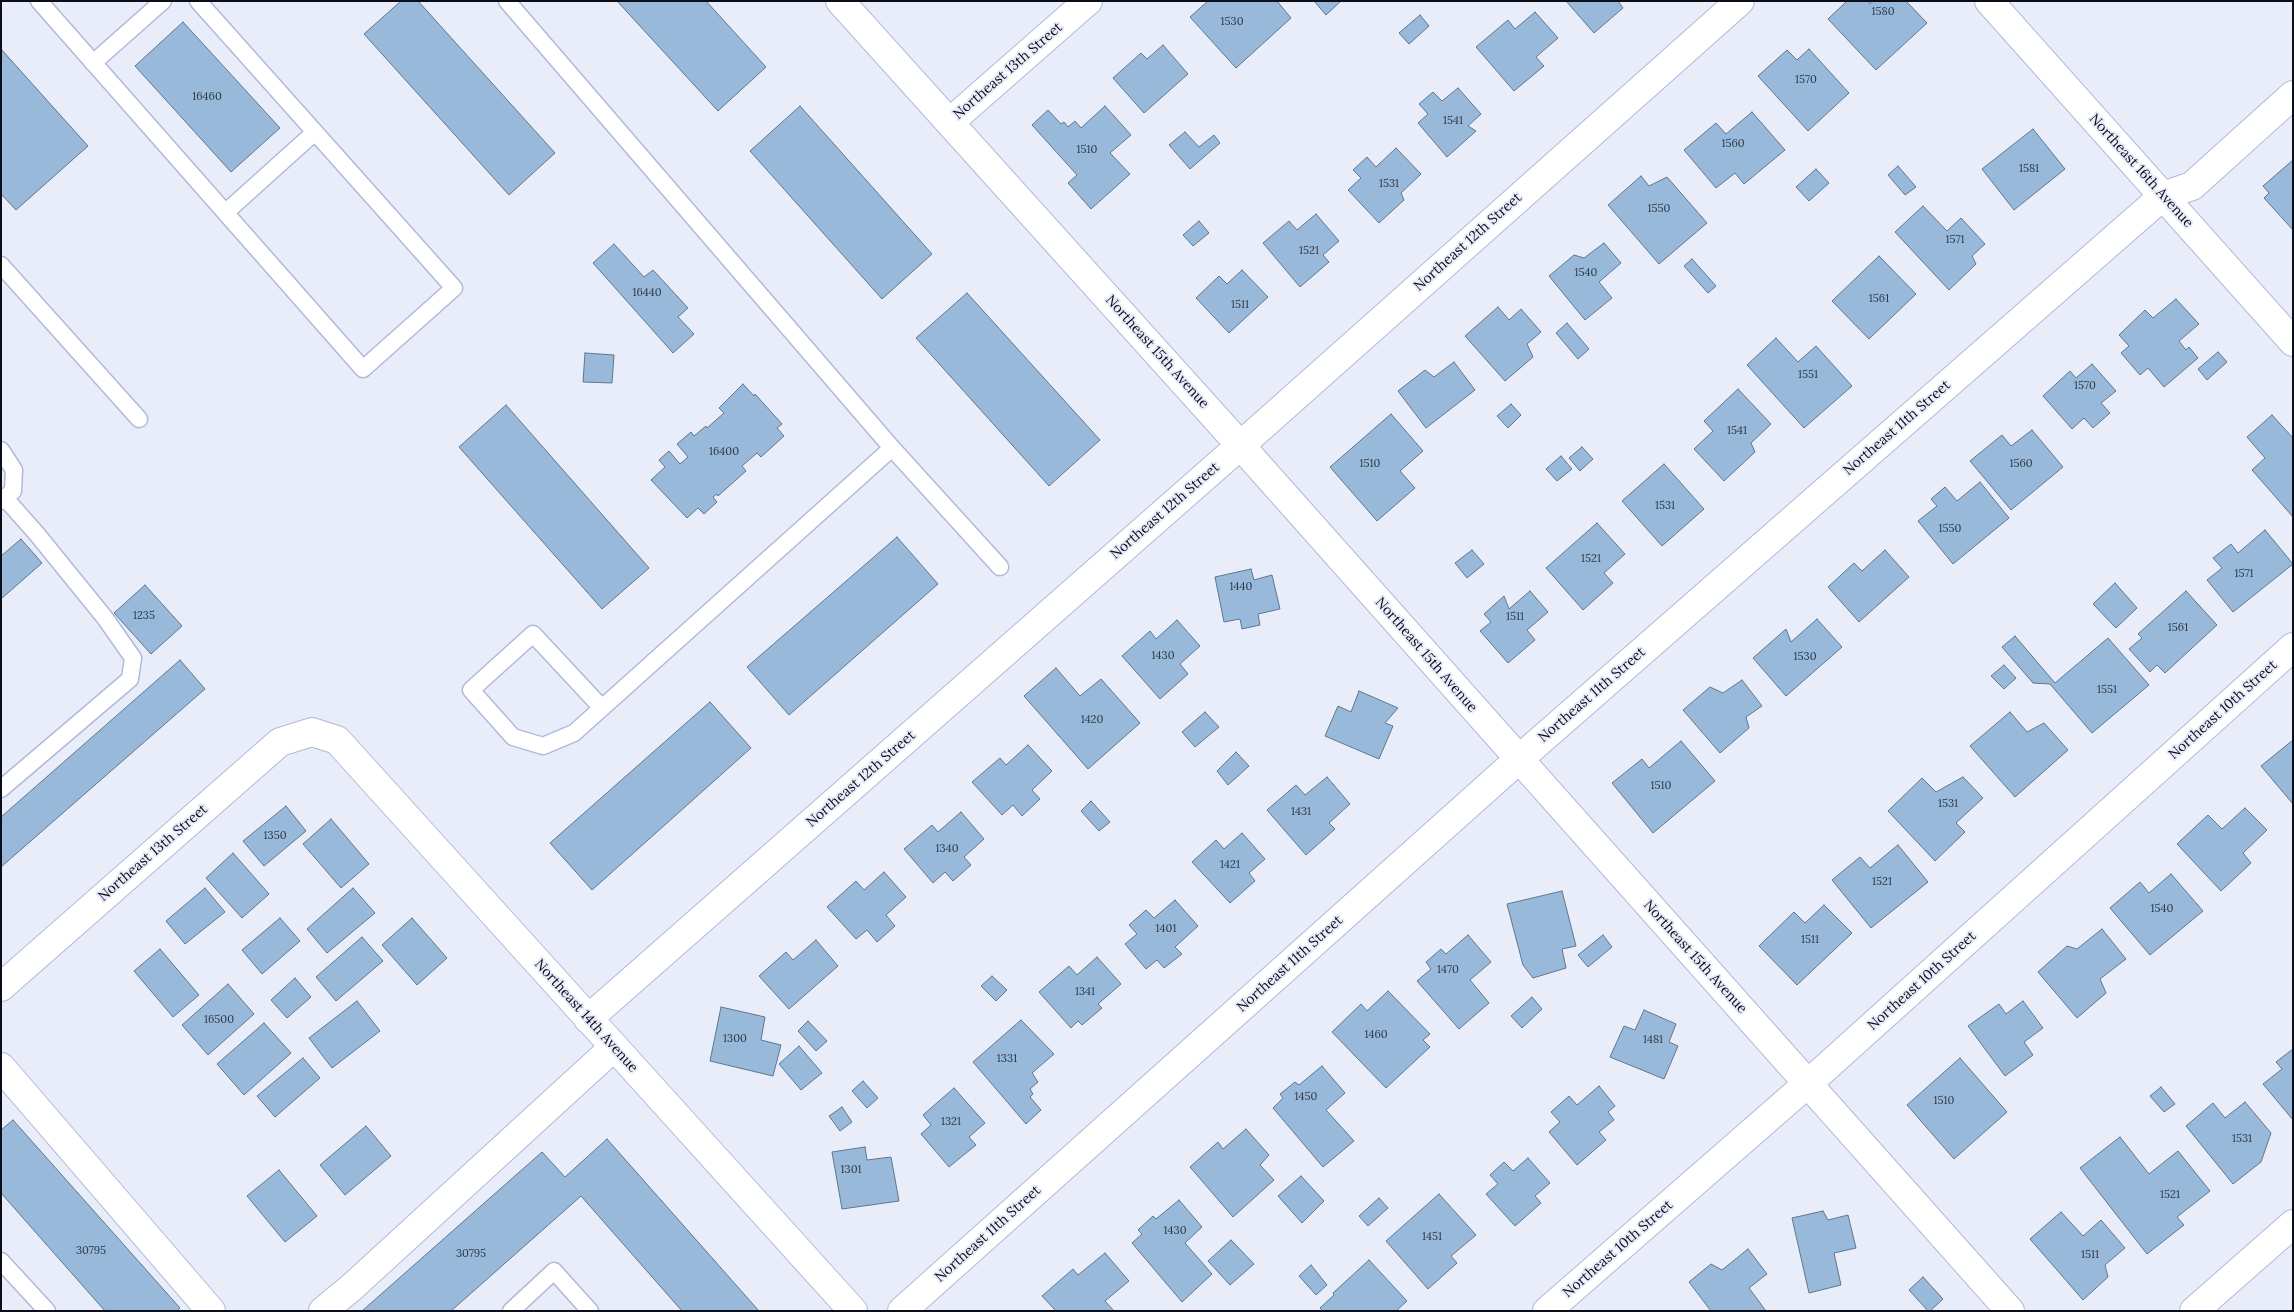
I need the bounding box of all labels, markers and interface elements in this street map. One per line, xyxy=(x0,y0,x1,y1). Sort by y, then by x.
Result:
house number: 1580 xyxy=(1871,5,1895,19)
house number: 1530 xyxy=(1221,15,1243,29)
street label: Northeast 13th Street xyxy=(950,19,1066,123)
house number: 1570 xyxy=(1795,73,1817,87)
house number: 16460 xyxy=(192,90,222,104)
street label: Northeast 16th Avenue xyxy=(2085,111,2197,231)
house number: 1541 xyxy=(1443,114,1463,128)
house number: 1560 xyxy=(1721,137,1745,151)
house number: 1510 xyxy=(1077,143,1097,157)
house number: 1581 xyxy=(2019,162,2039,176)
house number: 1531 xyxy=(1379,177,1399,191)
street label: Northeast 12th Street xyxy=(1411,189,1525,295)
house number: 1550 xyxy=(1648,202,1670,216)
house number: 1571 xyxy=(1945,233,1965,247)
house number: 1521 xyxy=(1299,244,1319,258)
house number: 1540 xyxy=(1575,266,1597,280)
house number: 16440 xyxy=(632,286,662,300)
street label: Northeast 15th Avenue xyxy=(1102,292,1212,412)
house number: 1561 xyxy=(1869,292,1889,306)
house number: 1511 xyxy=(1231,298,1249,312)
house number: 1551 xyxy=(1798,368,1818,382)
street label: Northeast 11th Street xyxy=(1840,377,1954,479)
house number: 1570 xyxy=(2074,379,2096,393)
house number: 1541 xyxy=(1727,424,1747,438)
house number: 16400 xyxy=(709,445,739,459)
house number: 1510 xyxy=(1360,457,1380,471)
house number: 1560 xyxy=(2009,457,2033,471)
street label: Northeast 12th Street xyxy=(1107,459,1223,563)
house number: 1531 xyxy=(1655,499,1675,513)
house number: 1550 xyxy=(1939,522,1961,536)
house number: 1521 xyxy=(1581,552,1601,566)
house number: 1571 xyxy=(2234,567,2254,581)
house number: 1440 xyxy=(1230,580,1252,594)
street label: Northeast 15th Avenue xyxy=(1372,594,1480,716)
house number: 1235 xyxy=(133,609,155,623)
house number: 1511 xyxy=(1506,610,1524,624)
house number: 1561 xyxy=(2168,621,2188,635)
street label: Northeast 11th Street xyxy=(1535,644,1649,746)
house number: 1430 xyxy=(1152,649,1174,663)
house number: 1530 xyxy=(1794,650,1816,664)
street label: Northeast 10th Street xyxy=(2165,657,2281,763)
house number: 1551 xyxy=(2097,683,2117,697)
house number: 1420 xyxy=(1081,713,1103,727)
street label: Northeast 12th Street xyxy=(803,727,919,831)
house number: 1510 xyxy=(1651,779,1671,793)
house number: 1531 xyxy=(1938,797,1958,811)
street label: Northeast 13th Street xyxy=(95,801,211,905)
house number: 1431 xyxy=(1291,805,1311,819)
house number: 1350 xyxy=(264,829,286,843)
house number: 1340 xyxy=(936,842,958,856)
house number: 1421 xyxy=(1220,858,1240,872)
house number: 1521 xyxy=(1872,875,1892,889)
street label: Northeast 15th Avenue xyxy=(1640,897,1750,1017)
house number: 1540 xyxy=(2151,902,2173,916)
street label: Northeast 11th Street xyxy=(1234,912,1346,1016)
house number: 1401 xyxy=(1156,922,1176,936)
street label: Northeast 10th Street xyxy=(1864,928,1980,1034)
house number: 1511 xyxy=(1801,933,1819,947)
street label: Northeast 14th Avenue xyxy=(531,956,641,1076)
house number: 1470 xyxy=(1437,963,1459,977)
house number: 1341 xyxy=(1075,985,1095,999)
house number: 16500 xyxy=(204,1013,234,1027)
house number: 1460 xyxy=(1364,1028,1388,1042)
house number: 1300 xyxy=(723,1032,747,1046)
house number: 1481 xyxy=(1643,1033,1663,1047)
house number: 1331 xyxy=(997,1052,1017,1066)
house number: 1450 xyxy=(1295,1090,1317,1104)
house number: 1510 xyxy=(1934,1094,1954,1108)
house number: 1321 xyxy=(941,1115,961,1129)
house number: 1531 xyxy=(2232,1132,2252,1146)
house number: 1301 xyxy=(841,1163,861,1177)
street label: Northeast 11th Street xyxy=(932,1182,1044,1286)
house number: 1521 xyxy=(2160,1188,2180,1202)
street label: Northeast 10th Street xyxy=(1560,1197,1676,1301)
house number: 1430 xyxy=(1164,1224,1186,1238)
house number: 1451 xyxy=(1422,1230,1442,1244)
house number: 30795 xyxy=(76,1244,106,1258)
house number: 30795 xyxy=(456,1247,486,1261)
house number: 1511 xyxy=(2081,1248,2099,1262)

